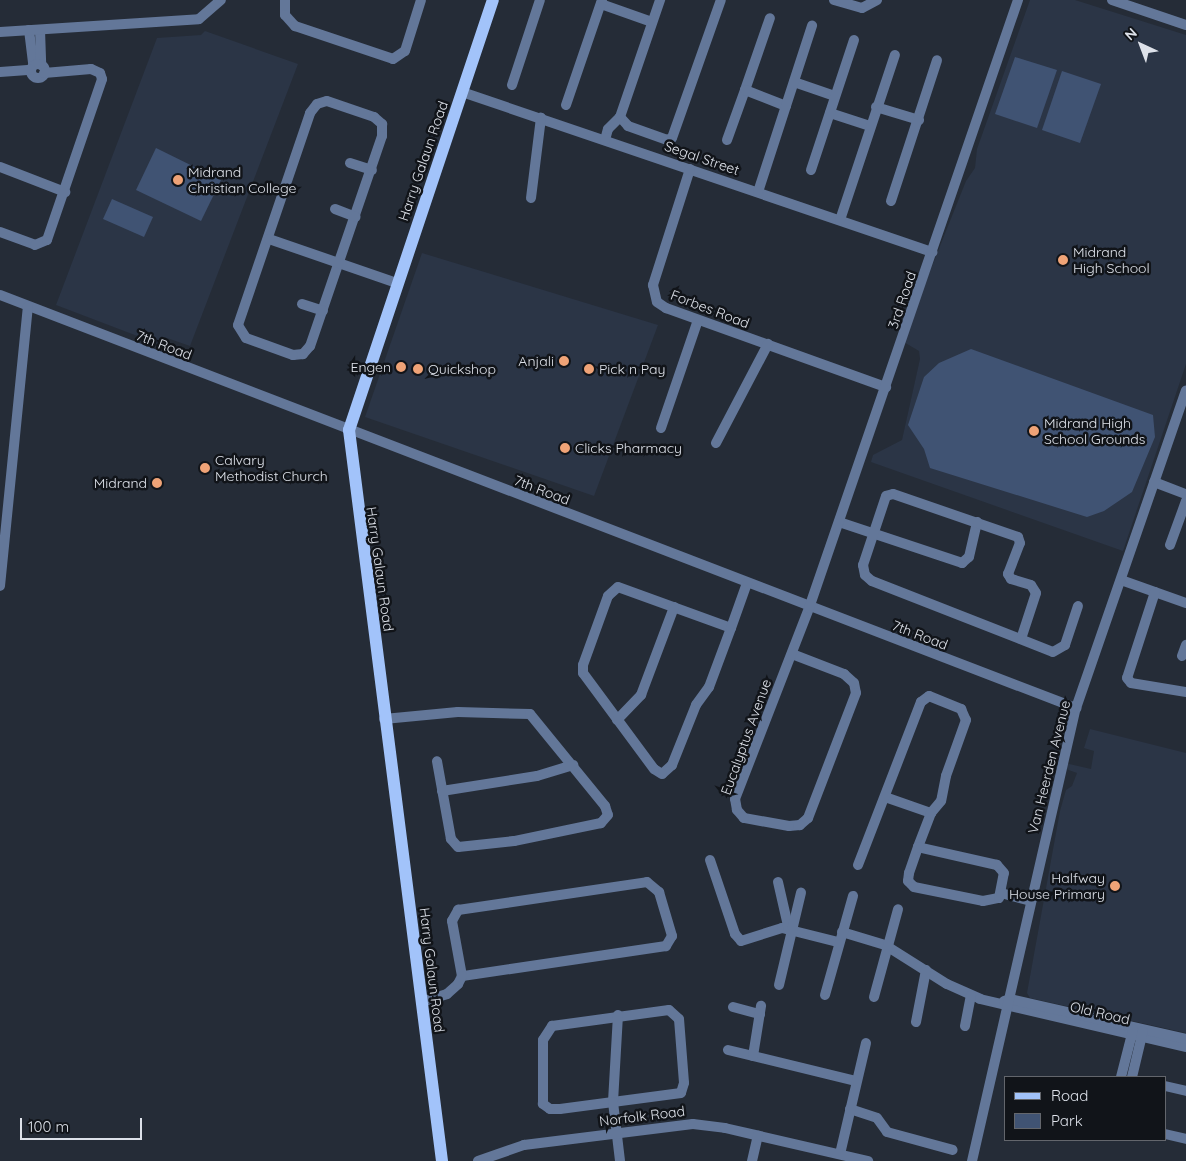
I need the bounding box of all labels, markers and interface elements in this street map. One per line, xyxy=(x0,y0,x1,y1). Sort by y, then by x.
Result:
north arrow xyxy=(1116,20,1166,70)
text: N xyxy=(1121,24,1141,44)
street label: Harry Galaun Road xyxy=(395,99,451,223)
street label: Segal Street xyxy=(662,137,742,179)
place label: Midrand Christian College xyxy=(188,164,296,196)
marker: Midrand Christian College xyxy=(172,174,184,186)
place label: Midrand High School xyxy=(1073,244,1150,276)
marker: Midrand High School xyxy=(1057,254,1069,266)
street label: 3rd Road xyxy=(884,269,920,331)
street label: Forbes Road xyxy=(668,286,752,332)
street label: 7th Road xyxy=(134,327,194,363)
place label: Anjali xyxy=(518,353,554,369)
marker: Anjali xyxy=(558,355,570,367)
place label: Engen xyxy=(350,359,391,375)
marker: Engen xyxy=(395,361,407,373)
place label: Quickshop xyxy=(428,361,496,377)
place label: Pick n Pay xyxy=(599,361,666,377)
marker: Quickshop xyxy=(412,363,424,375)
marker: Pick n Pay xyxy=(583,363,595,375)
place label: Midrand High School Grounds xyxy=(1044,415,1145,448)
marker: Midrand High School Grounds xyxy=(1028,425,1040,437)
place label: Clicks Pharmacy xyxy=(575,440,682,456)
marker: Clicks Pharmacy xyxy=(559,442,571,454)
place label: Calvary Methodist Church xyxy=(215,452,328,484)
marker: Calvary Methodist Church xyxy=(199,462,211,474)
street label: 7th Road xyxy=(512,472,572,508)
place label: Midrand xyxy=(94,475,147,491)
marker: Midrand xyxy=(151,477,163,489)
street label: Harry Galaun Road xyxy=(363,506,397,632)
street label: 7th Road xyxy=(890,617,950,653)
street label: Eucalyptus Avenue xyxy=(717,677,775,797)
street label: Van Heerden Avenue xyxy=(1024,699,1074,835)
place label: Halfway House Primary xyxy=(1009,870,1105,902)
marker: Halfway House Primary xyxy=(1109,880,1121,892)
street label: Harry Galaun Road xyxy=(416,907,448,1033)
street label: Old Road xyxy=(1068,998,1132,1028)
legend xyxy=(1004,1076,1166,1141)
text: Road xyxy=(1051,1086,1088,1105)
street label: Norfolk Road xyxy=(598,1102,686,1130)
scale bar xyxy=(22,1108,145,1140)
text: Park xyxy=(1051,1111,1083,1130)
text: 100 m xyxy=(28,1117,69,1136)

